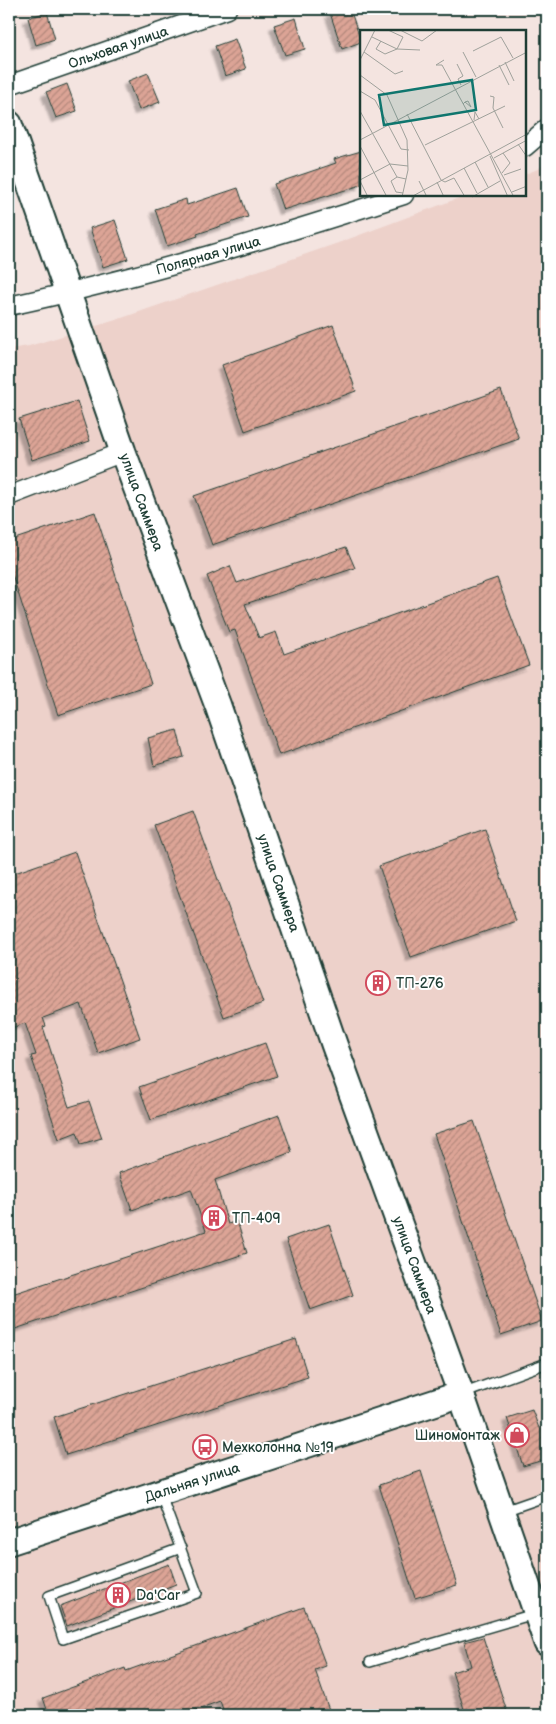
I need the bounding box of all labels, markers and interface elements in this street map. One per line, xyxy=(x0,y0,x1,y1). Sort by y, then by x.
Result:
street label: Ольховая улица xyxy=(66,22,171,72)
inset map xyxy=(360,30,526,196)
street label: Полярная улица xyxy=(154,232,263,279)
street label: улица Саммера xyxy=(116,451,167,554)
street label: улица Саммера xyxy=(254,832,304,935)
building icon: ТП-276 xyxy=(365,970,391,996)
place label: ТП-276 xyxy=(396,975,444,992)
building icon: ТП-409 xyxy=(201,1205,227,1231)
place label: ТП-409 xyxy=(232,1210,281,1227)
street label: улица Саммера xyxy=(389,1214,440,1317)
shop icon: Шиномонтаж xyxy=(504,1422,530,1448)
place label: Шиномонтаж xyxy=(415,1427,500,1444)
bus stop icon: Мехколонна №19 xyxy=(192,1434,218,1460)
place label: Мехколонна №19 xyxy=(222,1439,334,1456)
street label: Дальняя улица xyxy=(142,1459,243,1506)
building icon: Da'Car xyxy=(105,1582,131,1608)
place label: Da'Car xyxy=(136,1587,181,1604)

